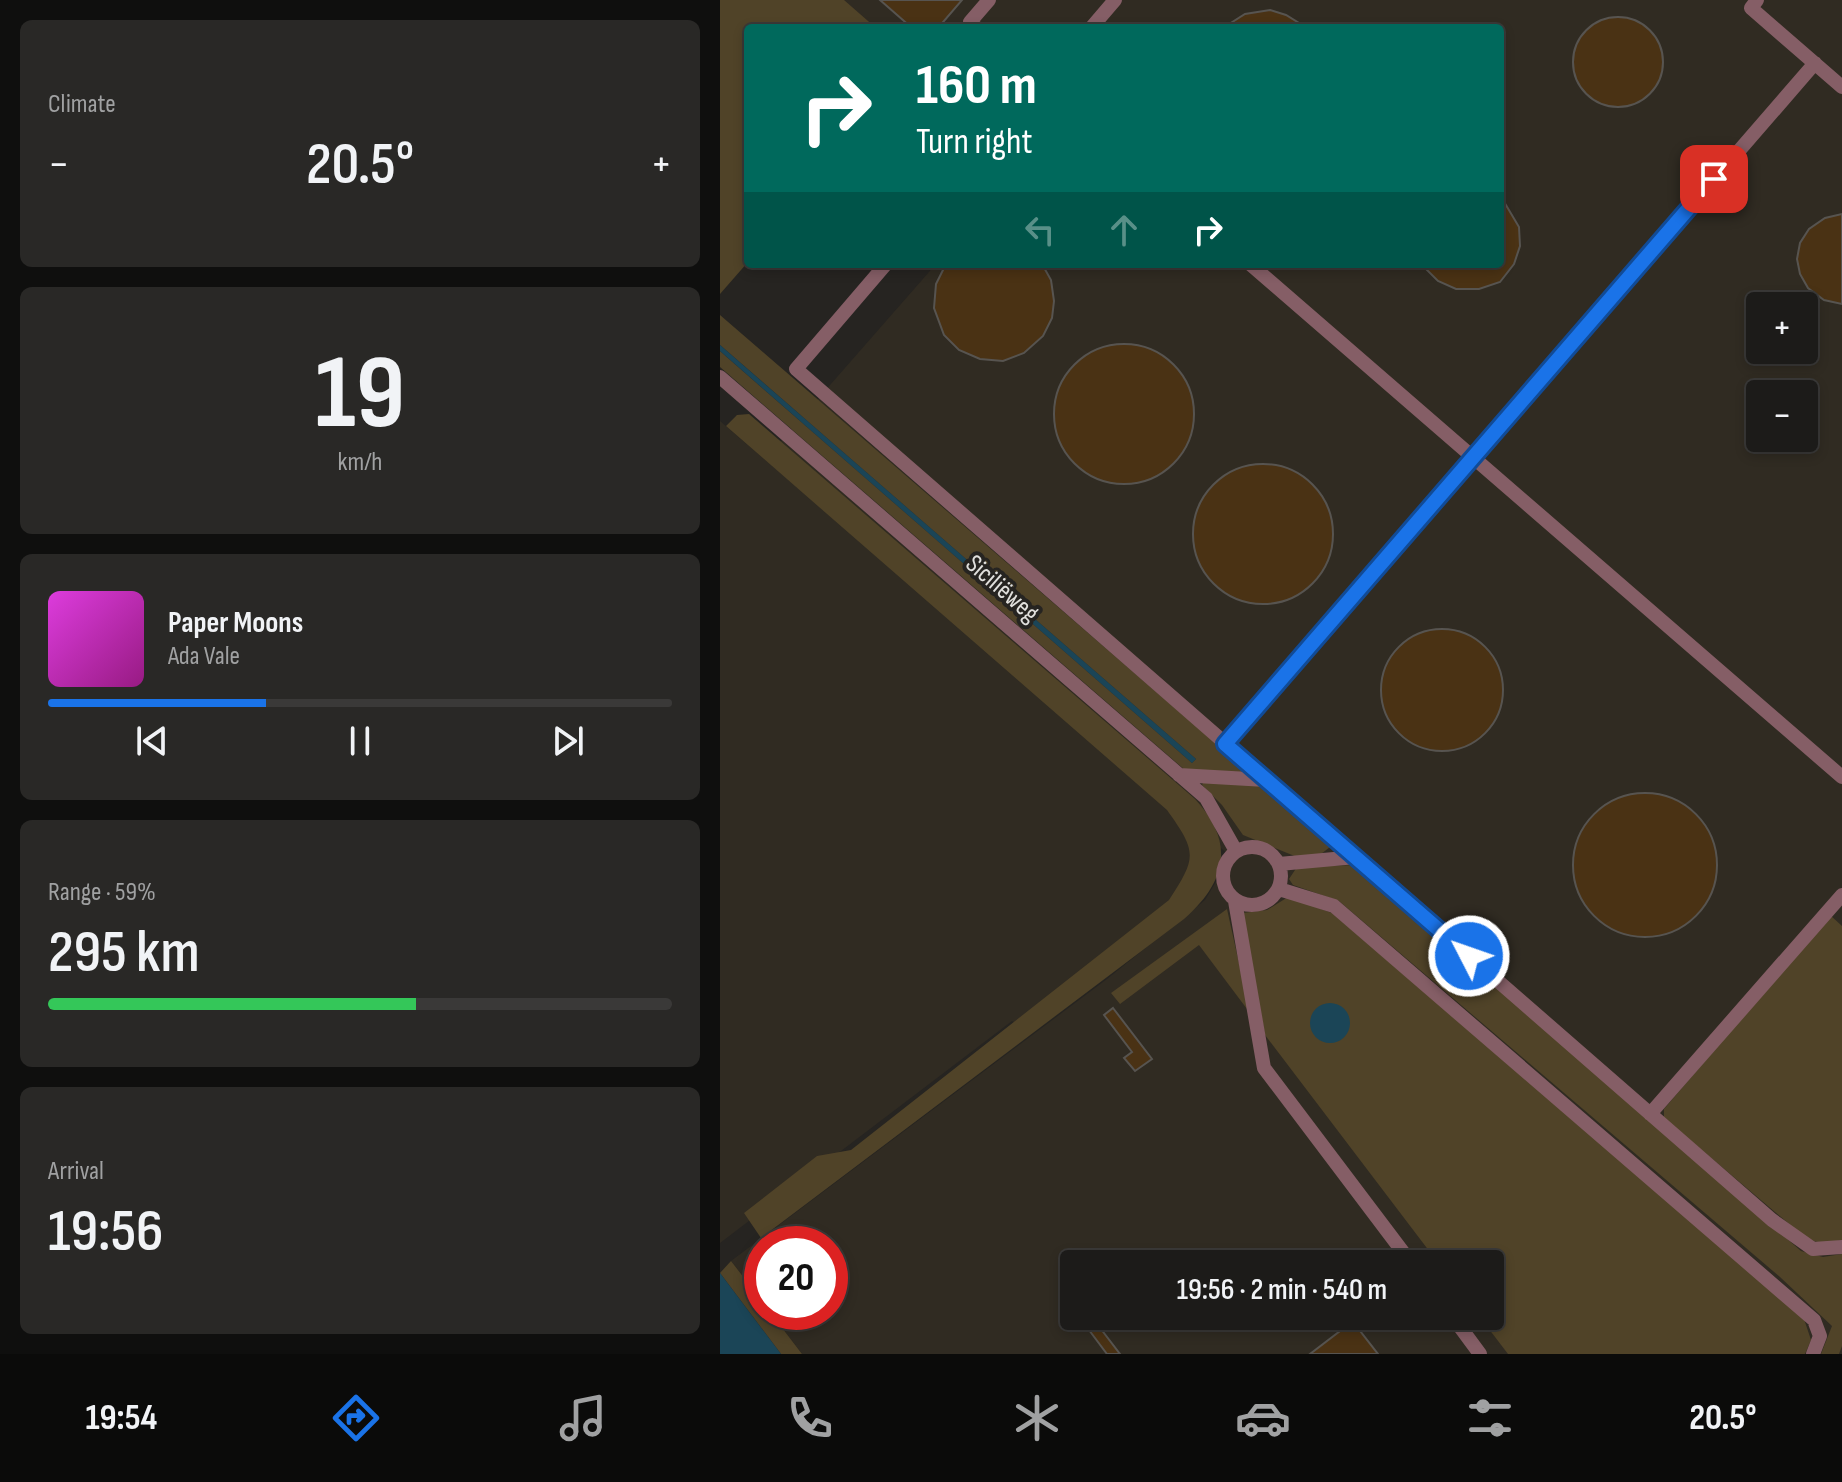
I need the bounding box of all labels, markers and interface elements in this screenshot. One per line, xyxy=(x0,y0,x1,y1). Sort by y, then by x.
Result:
text: 160 m xyxy=(916,53,1037,120)
icon: right xyxy=(784,56,888,160)
text: Climate xyxy=(48,89,116,120)
text: Turn right xyxy=(916,121,1033,164)
text: 20.5° xyxy=(306,129,414,201)
text: − xyxy=(48,138,70,191)
text: + xyxy=(650,138,672,191)
pin xyxy=(1680,145,1748,213)
icon: arrive xyxy=(1692,157,1736,201)
icon: left xyxy=(1018,208,1062,252)
icon: ahead xyxy=(1102,208,1146,252)
icon: right xyxy=(1186,208,1230,252)
map controls xyxy=(1746,292,1818,452)
button: + xyxy=(1746,292,1818,364)
text: 19 xyxy=(315,332,405,457)
button: − xyxy=(1746,380,1818,452)
text: km/h xyxy=(338,447,382,478)
street label: Siciliëweg xyxy=(959,549,1045,629)
text: Paper Moons xyxy=(168,605,303,641)
text: Ada Vale xyxy=(168,641,240,672)
icon: previous xyxy=(130,719,174,763)
icon: pause xyxy=(338,719,382,763)
icon: next xyxy=(546,719,590,763)
text: Range · 59% xyxy=(48,877,156,908)
position arrow xyxy=(1427,914,1511,998)
text: 295 km xyxy=(48,917,200,989)
text: Arrival xyxy=(48,1156,104,1187)
text: 19:56 xyxy=(48,1196,163,1268)
speed limit sign: 20 xyxy=(744,1226,848,1330)
text: 19:56 · 2 min · 540 m xyxy=(1177,1272,1387,1308)
icon: directions xyxy=(328,1390,384,1446)
icon: music xyxy=(555,1390,611,1446)
icon: phone xyxy=(782,1390,838,1446)
icon: climate xyxy=(1009,1390,1065,1446)
icon: car xyxy=(1235,1390,1291,1446)
icon: filters xyxy=(1462,1390,1518,1446)
text: 19:54 xyxy=(85,1397,157,1440)
text: 20.5° xyxy=(1689,1397,1757,1440)

